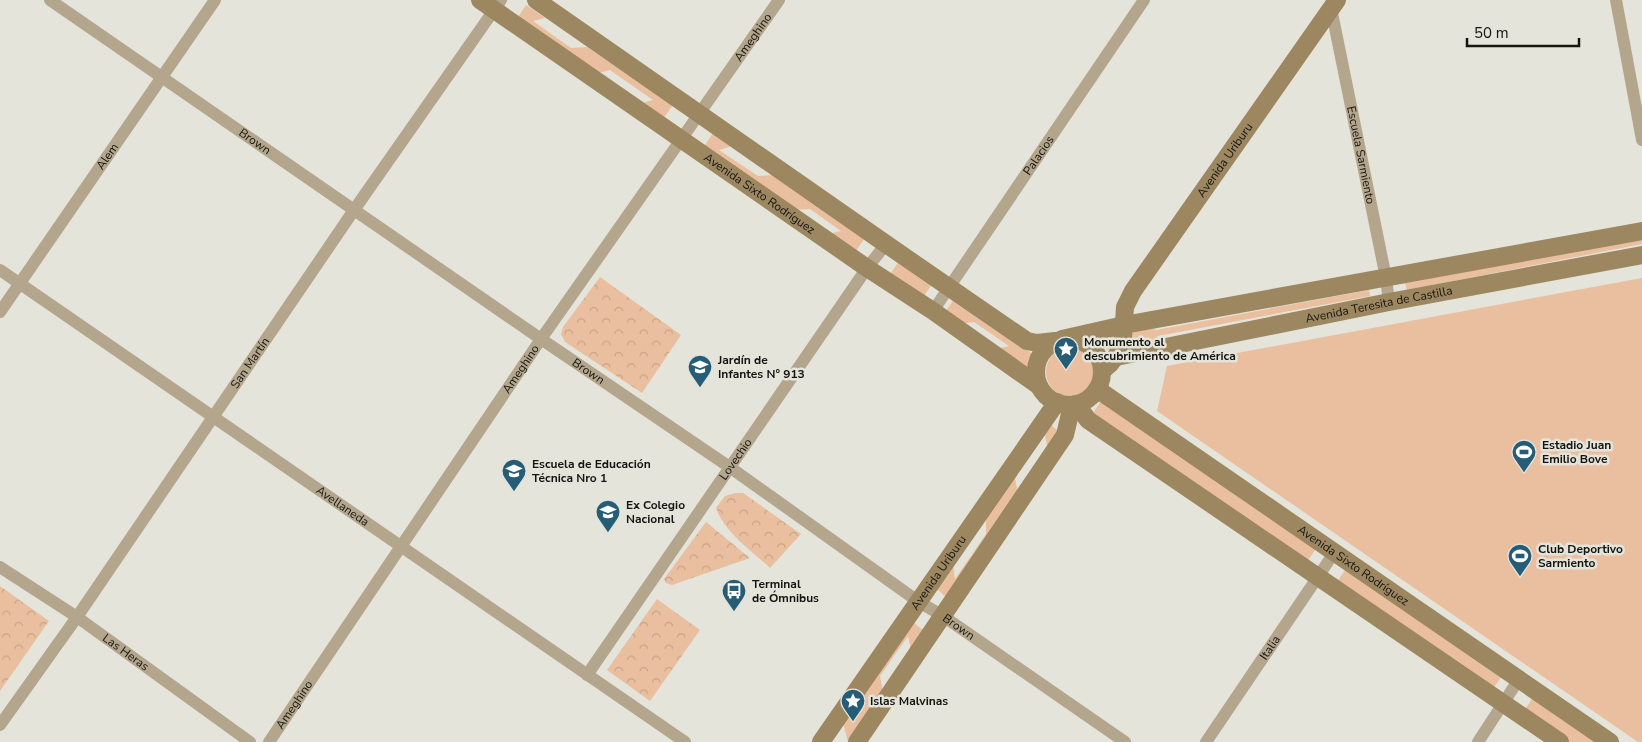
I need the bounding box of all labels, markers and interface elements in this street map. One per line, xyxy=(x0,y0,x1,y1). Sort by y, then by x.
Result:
street label: Ameghino xyxy=(730,10,776,65)
scale bar xyxy=(1467,15,1580,47)
text: 50 m xyxy=(1474,23,1509,43)
street label: Escuela Sarmiento xyxy=(1343,105,1379,206)
street label: Avenida Uriburu xyxy=(1193,120,1256,201)
street label: Brown xyxy=(236,125,274,158)
street label: Palacios xyxy=(1019,132,1058,178)
street label: Alem xyxy=(92,140,122,173)
street label: Avenida Sixto Rodríguez xyxy=(701,149,819,238)
street label: Avenida Teresita de Castilla xyxy=(1304,282,1454,327)
street label: San Martín xyxy=(227,334,273,392)
place label: Monumento al descubrimiento de América xyxy=(1084,334,1236,364)
place icon: Monumento al descubrimiento de América xyxy=(1053,336,1079,370)
street label: Ameghino xyxy=(499,341,543,397)
place label: Jardín de Infantes N° 913 xyxy=(717,352,805,382)
school or university icon: Jardín de Infantes N° 913 xyxy=(687,354,713,388)
street label: Brown xyxy=(569,355,608,388)
street label: Lovechio xyxy=(715,435,756,483)
place label: Estadio Juan Emilio Bove xyxy=(1542,437,1611,467)
sports icon: Estadio Juan Emilio Bove xyxy=(1511,439,1537,473)
place label: Escuela de Educación Técnica Nro 1 xyxy=(532,456,651,486)
school or university icon: Escuela de Educación Técnica Nro 1 xyxy=(501,458,527,492)
street label: Avellaneda xyxy=(313,482,372,530)
place label: Ex Colegio Nacional xyxy=(626,497,685,527)
school or university icon: Ex Colegio Nacional xyxy=(595,499,621,533)
street label: Avenida Sixto Rodríguez xyxy=(1294,521,1412,609)
street label: Avenida Uriburu xyxy=(907,532,970,613)
place label: Club Deportivo Sarmiento xyxy=(1538,541,1623,571)
sports icon: Club Deportivo Sarmiento xyxy=(1507,543,1533,577)
place label: Terminal de Ómnibus xyxy=(752,576,819,606)
bus stop icon: Terminal de Ómnibus xyxy=(721,578,747,612)
street label: Brown xyxy=(939,610,978,644)
street label: Las Heras xyxy=(99,630,152,675)
street label: Italia xyxy=(1256,632,1284,663)
street label: Ameghino xyxy=(272,677,317,732)
place icon: Islas Malvinas xyxy=(840,688,866,722)
place label: Islas Malvinas xyxy=(870,693,948,709)

